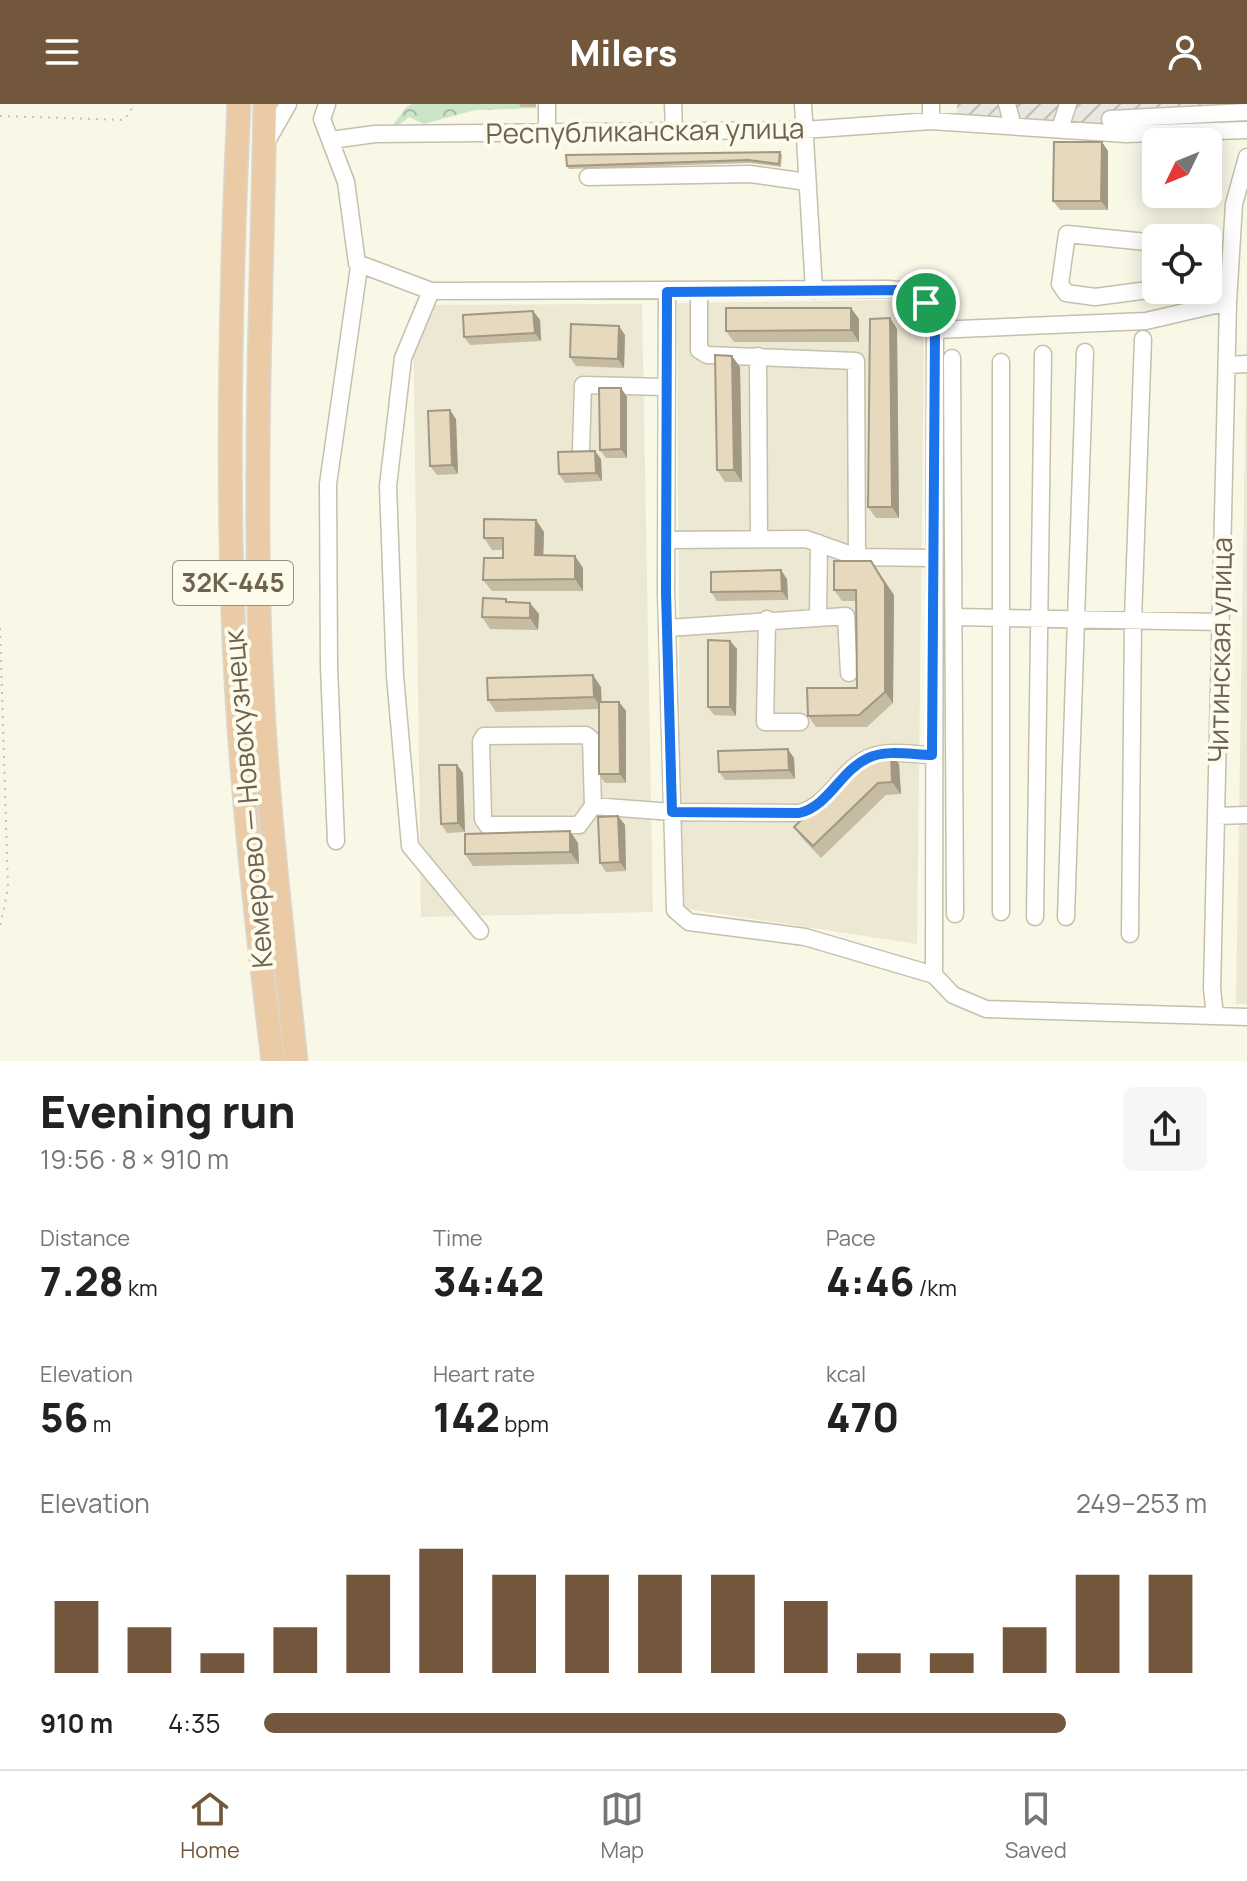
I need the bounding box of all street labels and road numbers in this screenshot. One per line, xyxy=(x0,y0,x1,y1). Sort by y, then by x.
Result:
street label: Республиканская улица xyxy=(485,108,805,152)
street label: Читинская улица xyxy=(1198,537,1240,763)
road number: 32К-445 xyxy=(173,561,293,605)
street label: Кемерово — Новокузнецк xyxy=(213,627,281,970)

